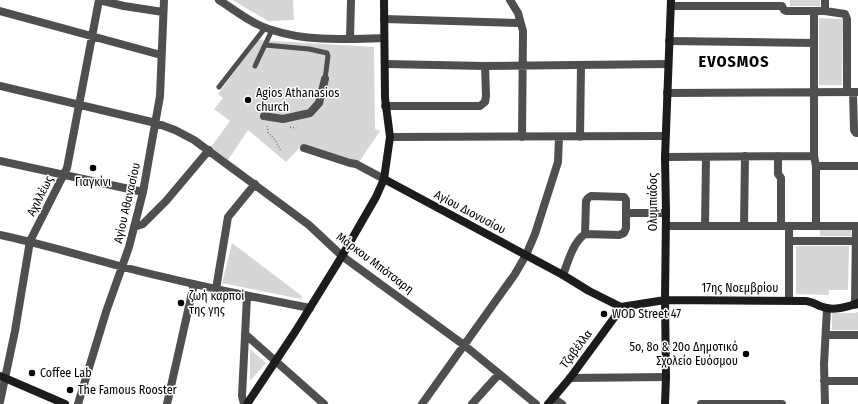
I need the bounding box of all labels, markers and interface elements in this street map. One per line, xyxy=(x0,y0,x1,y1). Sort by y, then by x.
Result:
district label: EVOSMOS xyxy=(699,52,769,71)
place label: Agios Athanasios church xyxy=(256,86,339,114)
marker: Agios Athanasios church xyxy=(243,95,253,105)
street label: Αγίου Αθανασίου xyxy=(111,161,143,245)
marker: Γιαγκίνι xyxy=(88,163,98,173)
street label: Ολυμπιάδος xyxy=(646,173,660,231)
street label: Αχιλλέως xyxy=(24,174,56,218)
place label: Γιαγκίνι xyxy=(75,175,111,189)
street label: Αγίου Διονυσίου xyxy=(432,187,508,237)
street label: Μάρκου Μπότσαρη xyxy=(334,229,416,297)
street label: 17ης Νοεμβρίου xyxy=(702,281,779,295)
place label: ζωή καρποί της γης xyxy=(188,289,244,317)
marker: ζωή καρποί της γης xyxy=(176,298,186,308)
place label: WOD Street 47 xyxy=(612,307,681,321)
marker: WOD Street 47 xyxy=(599,309,609,319)
street label: Τζαβέλλα xyxy=(557,327,595,371)
place label: 5ο, 8ο & 20ο Δημοτικό Σχολείο Ευόσμου xyxy=(629,340,738,368)
marker: 5ο, 8ο & 20ο Δημοτικό Σχολείο Ευόσμου xyxy=(741,349,751,359)
place label: Coffee Lab xyxy=(40,366,92,380)
marker: Coffee Lab xyxy=(27,368,37,378)
place label: The Famous Rooster xyxy=(78,383,178,397)
marker: The Famous Rooster xyxy=(65,385,75,395)

